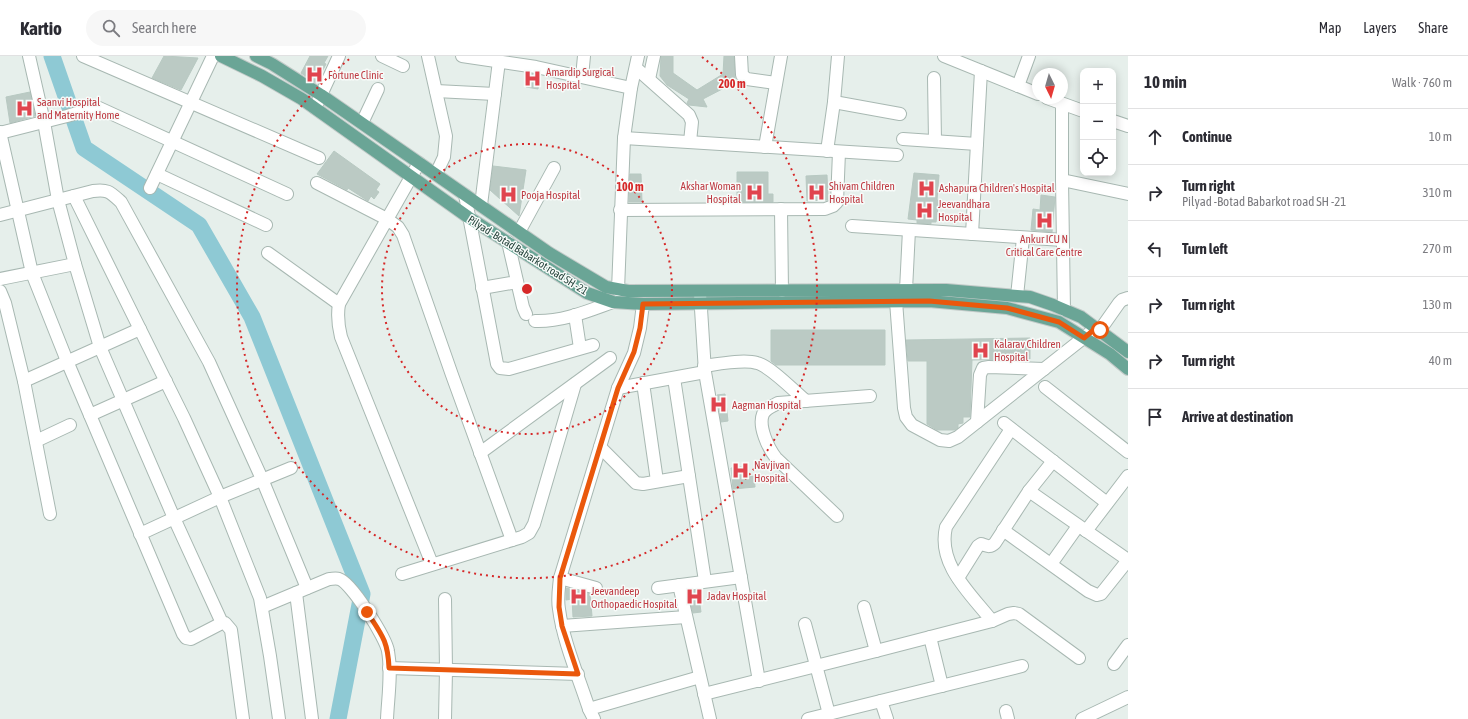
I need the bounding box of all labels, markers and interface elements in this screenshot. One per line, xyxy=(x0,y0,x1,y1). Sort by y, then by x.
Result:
search box xyxy=(86,10,366,46)
text: Kartio xyxy=(20,17,62,39)
icon: search xyxy=(100,17,122,39)
text: Search here xyxy=(132,19,197,36)
text: Map xyxy=(1319,20,1341,36)
text: Layers xyxy=(1363,20,1396,36)
text: Share xyxy=(1418,20,1448,36)
hospital icon: Fortune Clinic xyxy=(305,65,325,85)
place label: Amardip Surgical Hospital xyxy=(546,66,614,91)
hospital icon: Amardip Surgical Hospital xyxy=(523,68,543,88)
north arrow xyxy=(1032,68,1068,104)
map controls xyxy=(1080,68,1116,176)
button: + xyxy=(1080,68,1116,104)
place label: Fortune Clinic xyxy=(328,69,384,81)
text: 10 min xyxy=(1144,72,1187,92)
text: Walk · 760 m xyxy=(1392,75,1452,90)
text: 200 m xyxy=(718,77,746,91)
place label: Saanvi Hospital and Maternity Home xyxy=(37,96,120,121)
hospital icon: Saanvi Hospital and Maternity Home xyxy=(14,98,34,118)
button: − xyxy=(1080,104,1116,140)
icon: ahead xyxy=(1144,126,1166,148)
text: Continue xyxy=(1182,128,1232,145)
text: 10 m xyxy=(1429,129,1452,144)
button: locate xyxy=(1080,140,1116,176)
text: Turn right xyxy=(1182,177,1235,194)
hospital icon: Ashapura Children's Hospital xyxy=(916,178,936,198)
text: 100 m xyxy=(616,180,644,194)
place label: Akshar Woman Hospital xyxy=(681,180,741,205)
place label: Shivam Children Hospital xyxy=(829,180,895,205)
hospital icon: Akshar Woman Hospital xyxy=(744,182,764,202)
hospital icon: Shivam Children Hospital xyxy=(806,182,826,202)
place label: Ashapura Children's Hospital xyxy=(939,182,1055,194)
icon: right xyxy=(1144,182,1166,204)
hospital icon: Pooja Hospital xyxy=(498,185,518,205)
text: 310 m xyxy=(1423,185,1452,200)
place label: Pooja Hospital xyxy=(521,189,580,201)
text: Pilyad -Botad Babarkot road SH -21 xyxy=(1182,194,1346,209)
place label: Jeevandhara Hospital xyxy=(938,198,990,223)
hospital icon: Jeevandhara Hospital xyxy=(915,200,935,220)
hospital icon: Ankur ICU N Critical Care Centre xyxy=(1034,211,1054,231)
street label: Pilyad -Botad Babarkot road SH -21 xyxy=(466,213,590,297)
place label: Ankur ICU N Critical Care Centre xyxy=(1006,233,1082,258)
icon: left xyxy=(1144,238,1166,260)
text: Turn left xyxy=(1182,240,1228,257)
text: 270 m xyxy=(1423,241,1452,256)
centre of rings xyxy=(520,282,534,296)
icon: right xyxy=(1144,294,1166,316)
text: Turn right xyxy=(1182,296,1235,313)
text: 130 m xyxy=(1423,297,1452,312)
route start xyxy=(1091,321,1109,339)
place label: Kalarav Children Hospital xyxy=(994,338,1061,363)
hospital icon: Kalarav Children Hospital xyxy=(971,340,991,360)
icon: right xyxy=(1144,350,1166,372)
text: Turn right xyxy=(1182,352,1235,369)
text: 40 m xyxy=(1429,353,1452,368)
hospital icon: Aagman Hospital xyxy=(709,395,729,415)
place label: Aagman Hospital xyxy=(732,399,802,411)
icon: arrive xyxy=(1144,406,1166,428)
text: Arrive at destination xyxy=(1182,408,1293,425)
place label: Navjivan Hospital xyxy=(754,459,790,484)
hospital icon: Navjivan Hospital xyxy=(731,461,751,481)
place label: Jeevandeep Orthopaedic Hospital xyxy=(591,585,677,610)
hospital icon: Jadav Hospital xyxy=(684,586,704,606)
hospital icon: Jeevandeep Orthopaedic Hospital xyxy=(568,587,588,607)
place label: Jadav Hospital xyxy=(707,590,766,602)
route end xyxy=(358,603,376,621)

